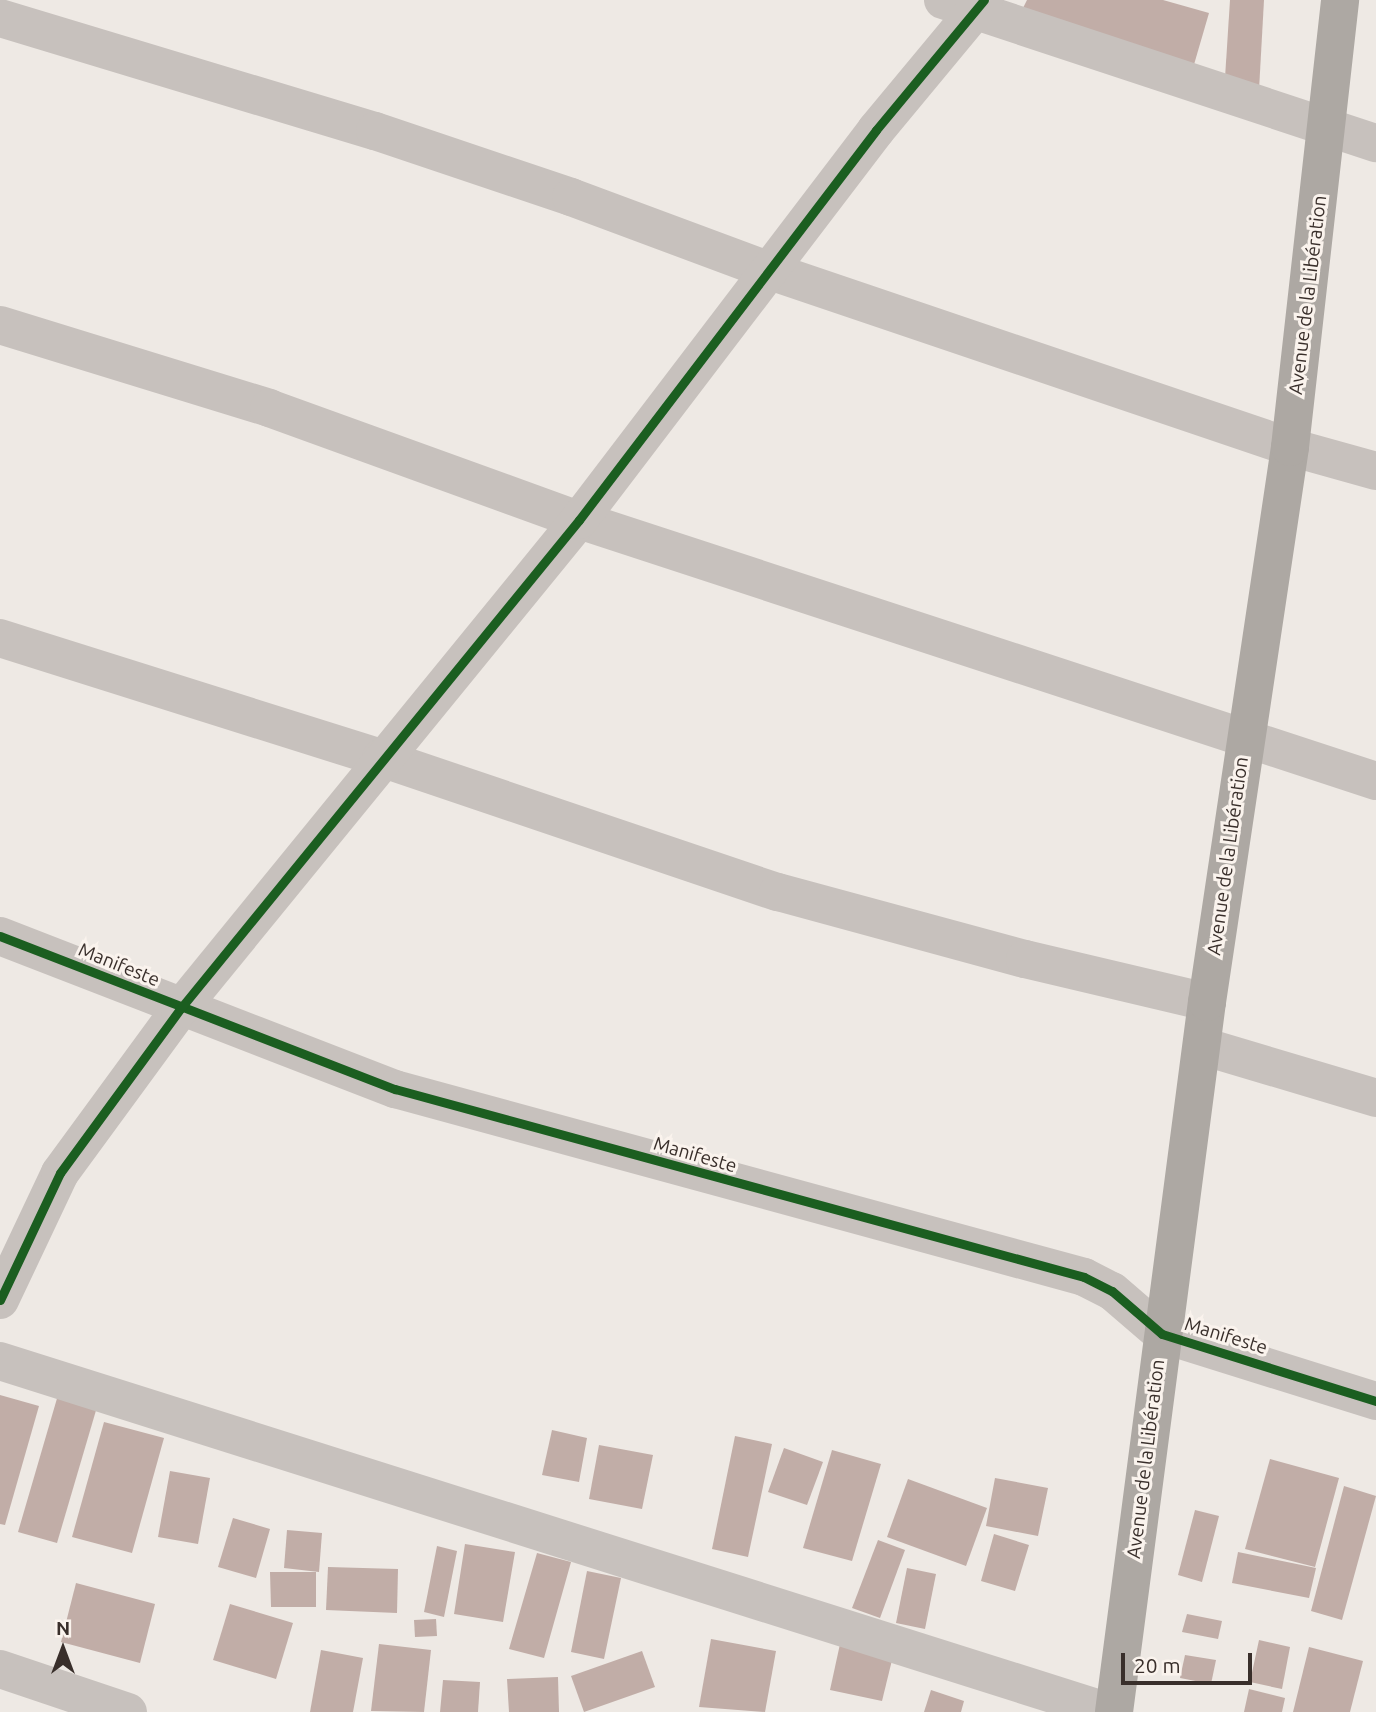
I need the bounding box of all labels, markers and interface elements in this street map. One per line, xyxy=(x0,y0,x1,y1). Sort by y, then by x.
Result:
street label: Avenue de la Libération xyxy=(1284,194,1332,396)
street label: Avenue de la Libération xyxy=(1203,755,1253,957)
street label: Manifeste xyxy=(75,938,163,992)
street label: Manifeste xyxy=(651,1132,739,1178)
street label: Manifeste xyxy=(1182,1313,1270,1359)
street label: Avenue de la Libération xyxy=(1122,1358,1170,1560)
north arrow xyxy=(28,1614,98,1684)
text: N xyxy=(56,1617,70,1639)
scale bar xyxy=(1124,1638,1255,1682)
text: 20 m xyxy=(1134,1653,1181,1677)

